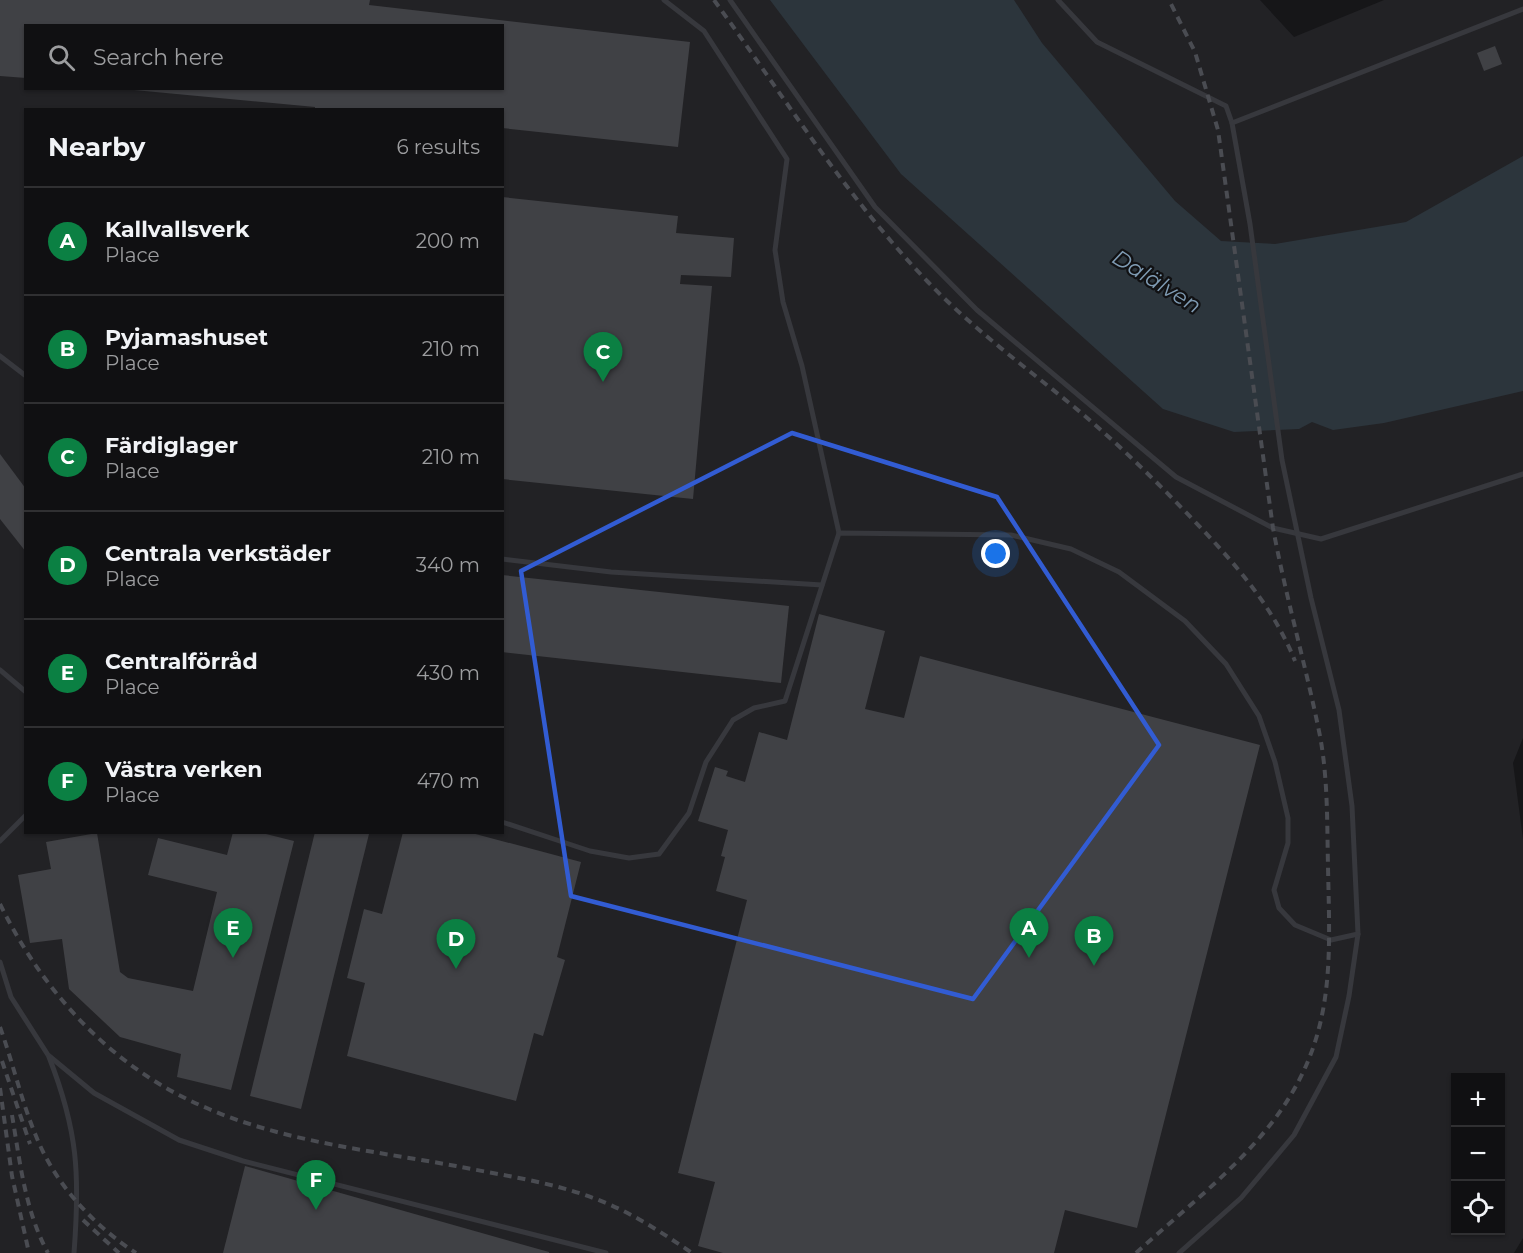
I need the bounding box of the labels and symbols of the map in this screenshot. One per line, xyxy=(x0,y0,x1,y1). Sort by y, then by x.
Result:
water label: Dalälven xyxy=(1107,244,1206,319)
pin: C xyxy=(584,332,622,382)
your location xyxy=(981,539,1010,568)
pin: E xyxy=(214,908,252,958)
pin: A xyxy=(1010,908,1048,958)
pin: B xyxy=(1074,916,1114,966)
pin: D xyxy=(436,920,476,969)
pin: F xyxy=(296,1160,336,1210)

